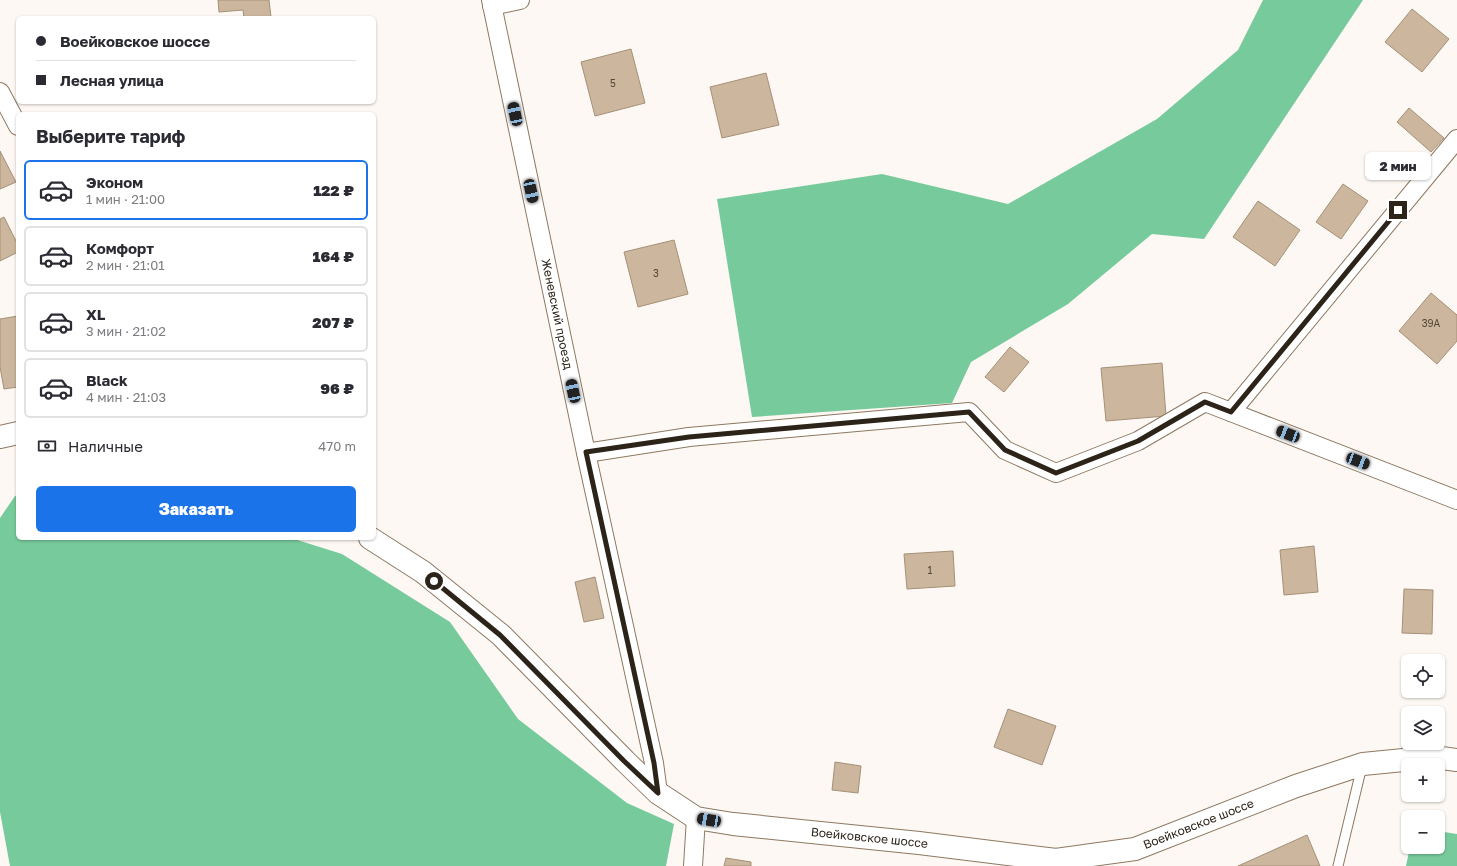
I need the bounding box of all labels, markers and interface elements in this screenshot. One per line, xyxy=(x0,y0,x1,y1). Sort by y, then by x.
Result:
text: Воейковское шоссе xyxy=(60,32,210,50)
text: Лесная улица xyxy=(60,71,164,89)
house number: 5 xyxy=(610,77,616,89)
car xyxy=(507,101,523,127)
text: Выберите тариф xyxy=(36,125,185,147)
callout: 2 мин xyxy=(1365,152,1431,180)
text: 2 мин xyxy=(1380,158,1417,174)
icon: car xyxy=(38,172,74,208)
text: Эконом xyxy=(86,173,143,191)
car xyxy=(523,178,539,204)
text: 122 ₽ xyxy=(313,181,354,199)
text: 1 мин · 21:00 xyxy=(86,191,165,207)
route end xyxy=(1389,201,1407,219)
icon: car xyxy=(38,238,74,274)
text: Комфорт xyxy=(86,239,154,257)
text: 164 ₽ xyxy=(312,247,354,265)
text: 2 мин · 21:01 xyxy=(86,257,165,273)
street label: Женевский проезд xyxy=(538,257,576,371)
house number: 3 xyxy=(653,267,659,279)
icon: car xyxy=(38,304,74,340)
text: XL xyxy=(86,305,105,323)
text: 207 ₽ xyxy=(312,313,354,331)
house number: 39А xyxy=(1422,317,1441,329)
text: 3 мин · 21:02 xyxy=(86,323,166,339)
icon: car xyxy=(38,370,74,406)
text: Black xyxy=(86,371,128,389)
car xyxy=(565,378,581,404)
text: 96 ₽ xyxy=(320,379,354,397)
text: 4 мин · 21:03 xyxy=(86,389,166,405)
car xyxy=(1275,424,1301,444)
icon: cash xyxy=(36,435,58,457)
text: Наличные xyxy=(68,437,143,455)
text: 470 m xyxy=(318,438,356,454)
car xyxy=(1345,451,1371,471)
button: Заказать xyxy=(36,486,356,532)
house number: 1 xyxy=(928,564,933,576)
route start xyxy=(425,572,443,590)
map controls xyxy=(1401,654,1445,854)
button: locate xyxy=(1401,654,1445,698)
button: layers xyxy=(1401,706,1445,750)
button: + xyxy=(1401,758,1445,802)
street label: Воейковское шоссе xyxy=(1141,795,1256,852)
button: − xyxy=(1401,810,1445,854)
car xyxy=(696,812,722,828)
street label: Воейковское шоссе xyxy=(810,824,929,851)

